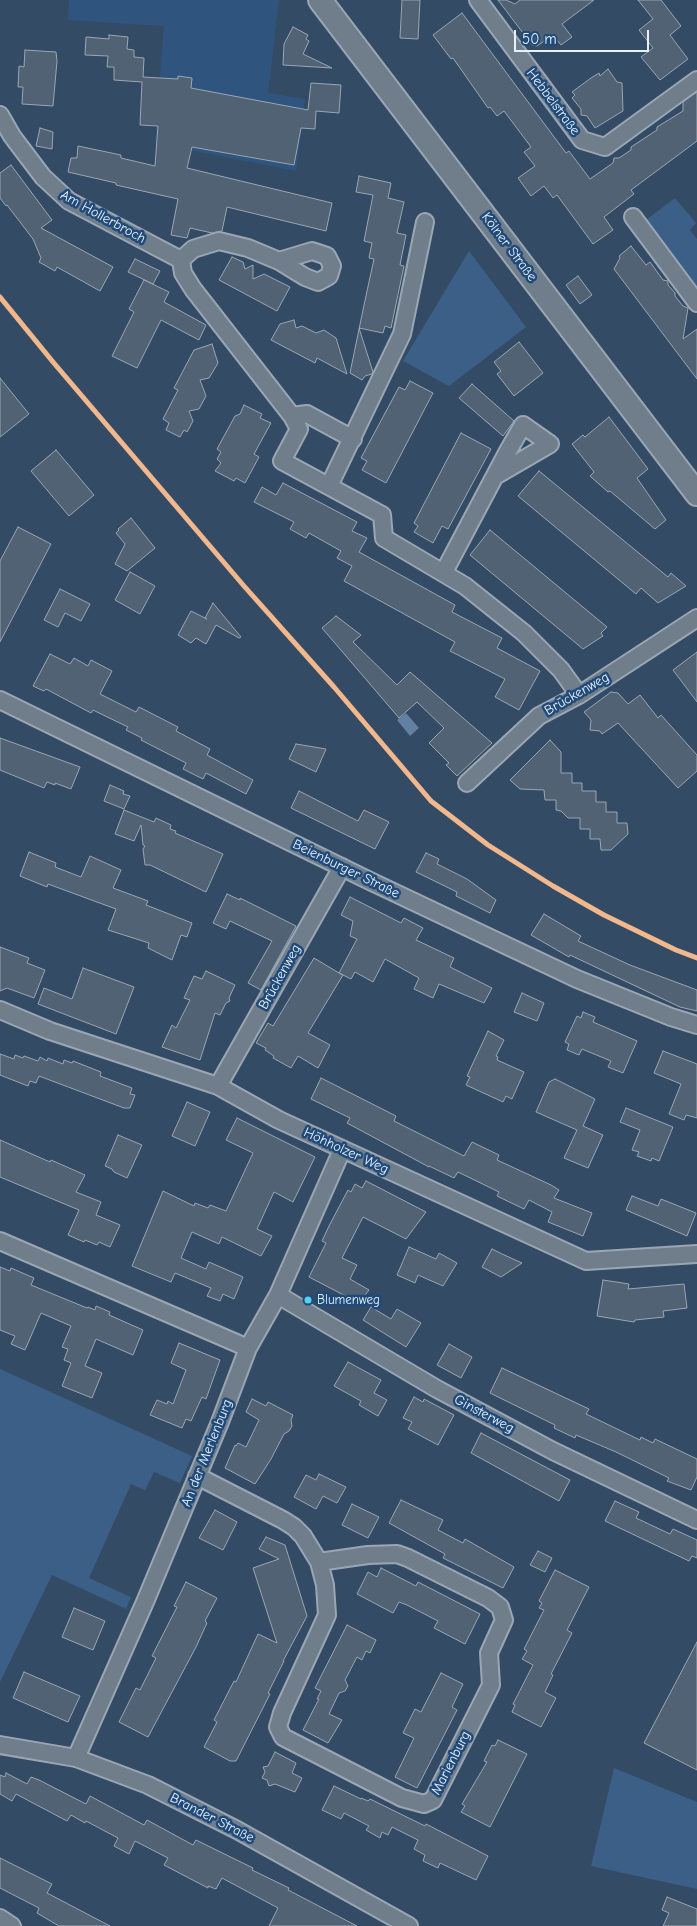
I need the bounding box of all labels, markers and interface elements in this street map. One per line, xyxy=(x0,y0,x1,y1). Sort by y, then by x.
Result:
scale bar xyxy=(517,20,652,52)
text: 50 m xyxy=(522,30,557,48)
street label: Hebbelstraße xyxy=(523,65,583,139)
street label: Am Hollerbroch xyxy=(57,187,149,247)
street label: Kölner Straße xyxy=(478,209,540,285)
street label: Brückenweg xyxy=(542,669,612,719)
street label: Beienburger Straße xyxy=(290,836,402,902)
street label: Brückenweg xyxy=(255,941,305,1013)
street label: Höhholzer Weg xyxy=(301,1124,391,1178)
place label: Blumenweg xyxy=(317,1292,380,1308)
marker: Blumenweg xyxy=(303,1295,313,1305)
street label: Ginsterweg xyxy=(451,1391,517,1437)
street label: An der Merlenburg xyxy=(178,1397,236,1509)
street label: Marienburg xyxy=(428,1728,474,1798)
street label: Brander Straße xyxy=(167,1790,257,1846)

